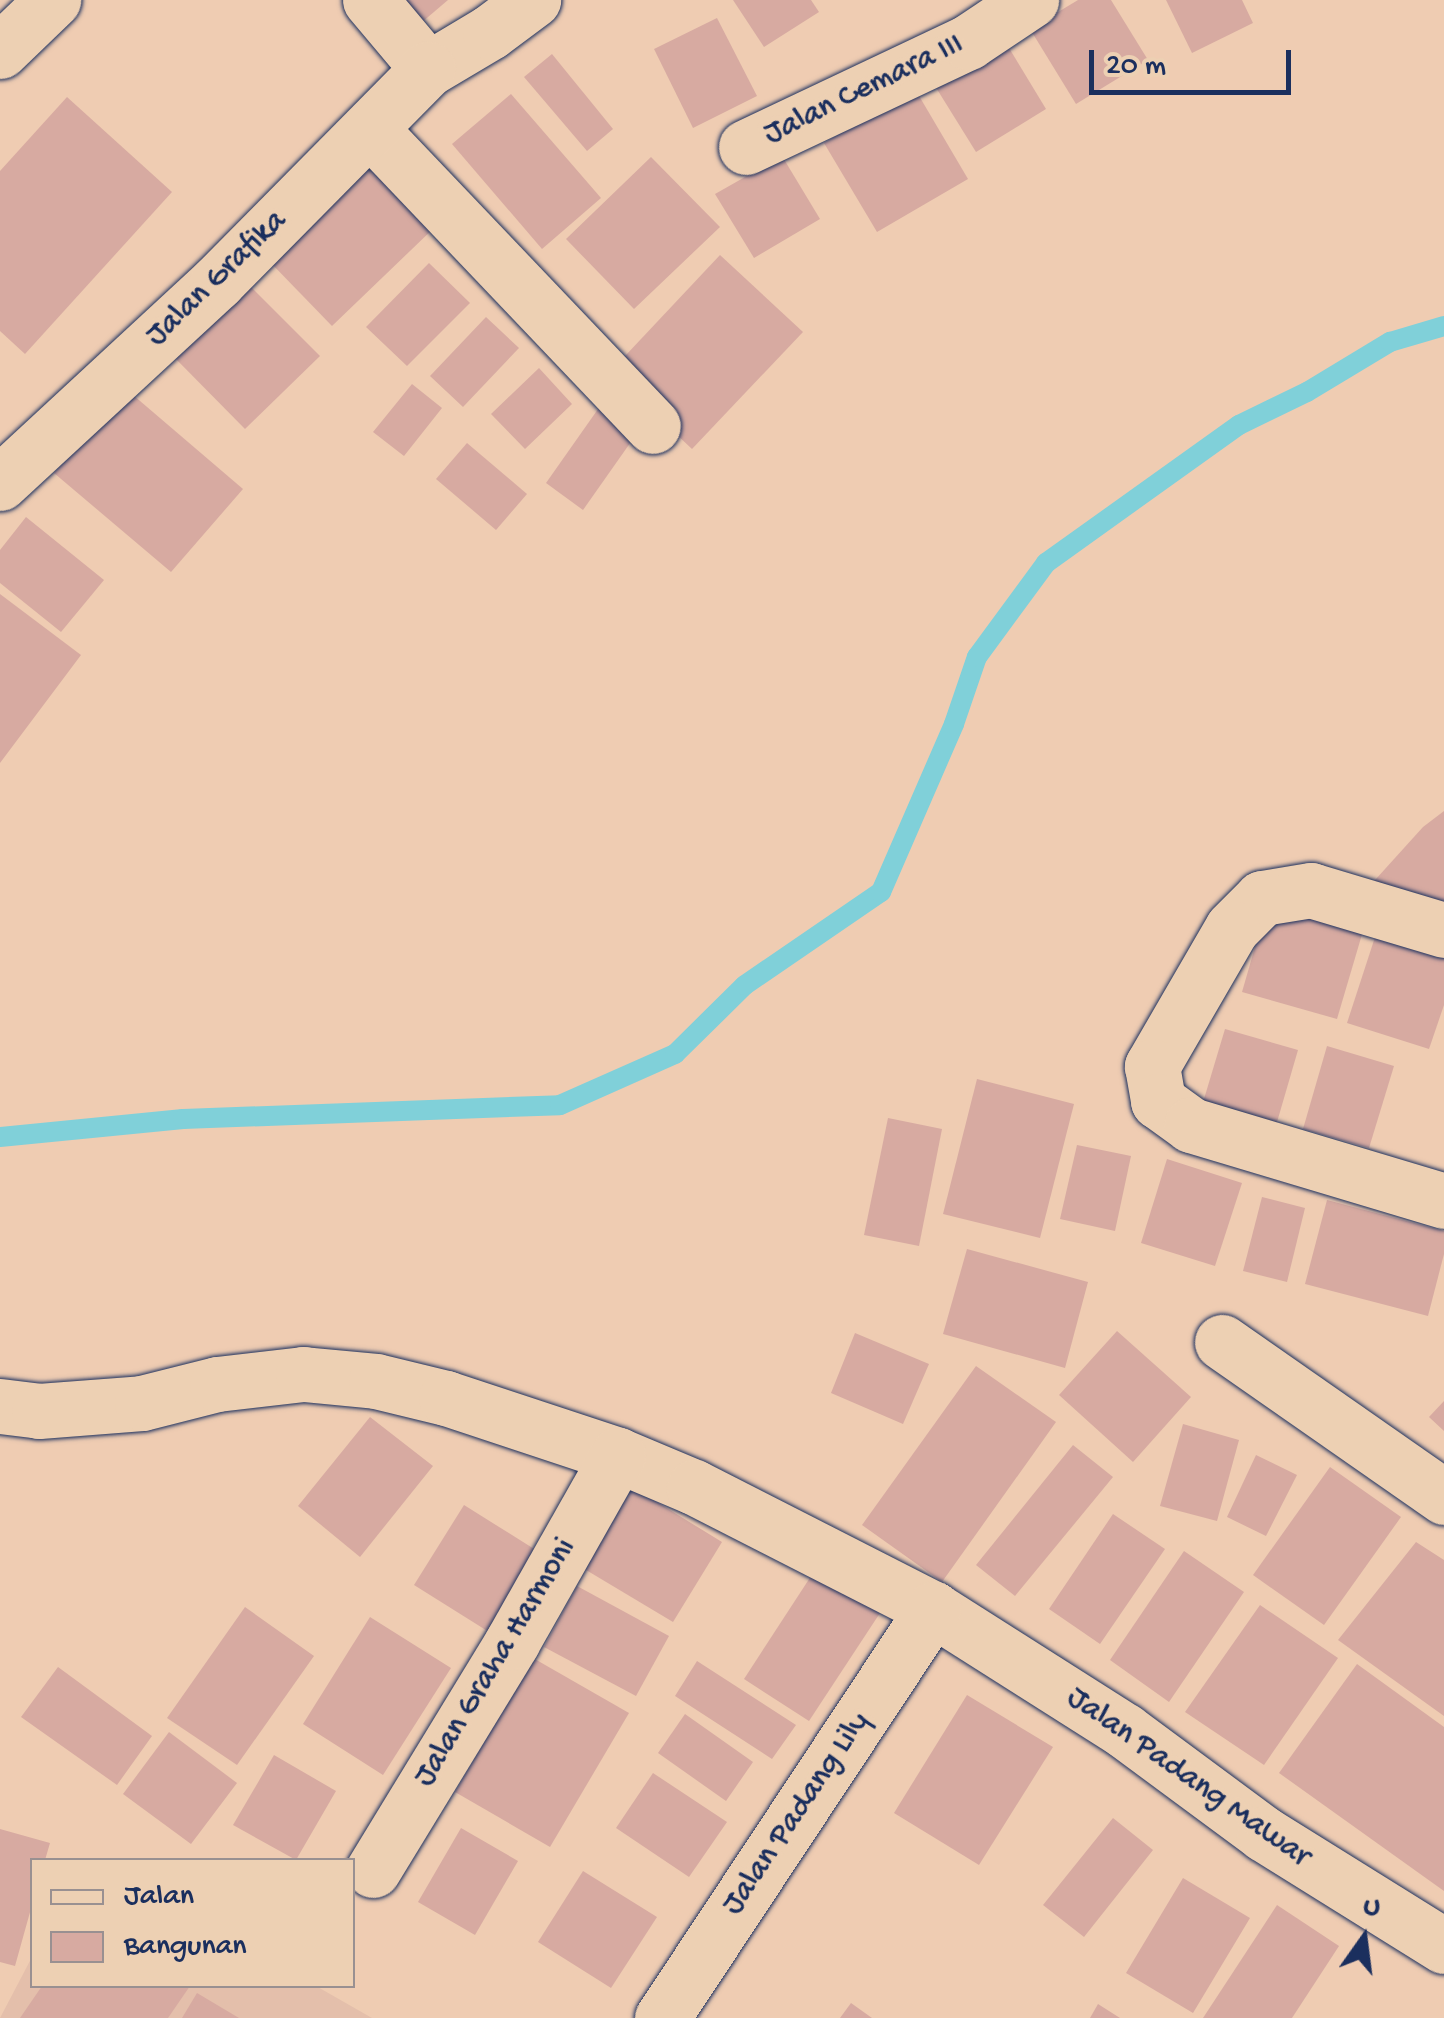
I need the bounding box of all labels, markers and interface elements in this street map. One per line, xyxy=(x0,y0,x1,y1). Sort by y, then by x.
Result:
street label: Jalan Cemara III xyxy=(758,25,970,155)
scale bar xyxy=(1094,30,1296,92)
text: 20 m xyxy=(1106,50,1166,85)
street label: Jalan Grafika xyxy=(139,203,295,355)
street label: Jalan Graha Harmoni xyxy=(407,1532,585,1794)
street label: Jalan Padang Mawar xyxy=(1059,1679,1317,1877)
street label: Jalan Padang Lily xyxy=(715,1705,879,1923)
legend xyxy=(30,1858,355,1988)
text: Jalan xyxy=(124,1880,194,1915)
north arrow xyxy=(1314,1888,1414,1988)
text: U xyxy=(1360,1890,1383,1926)
text: Bangunan xyxy=(124,1930,247,1965)

